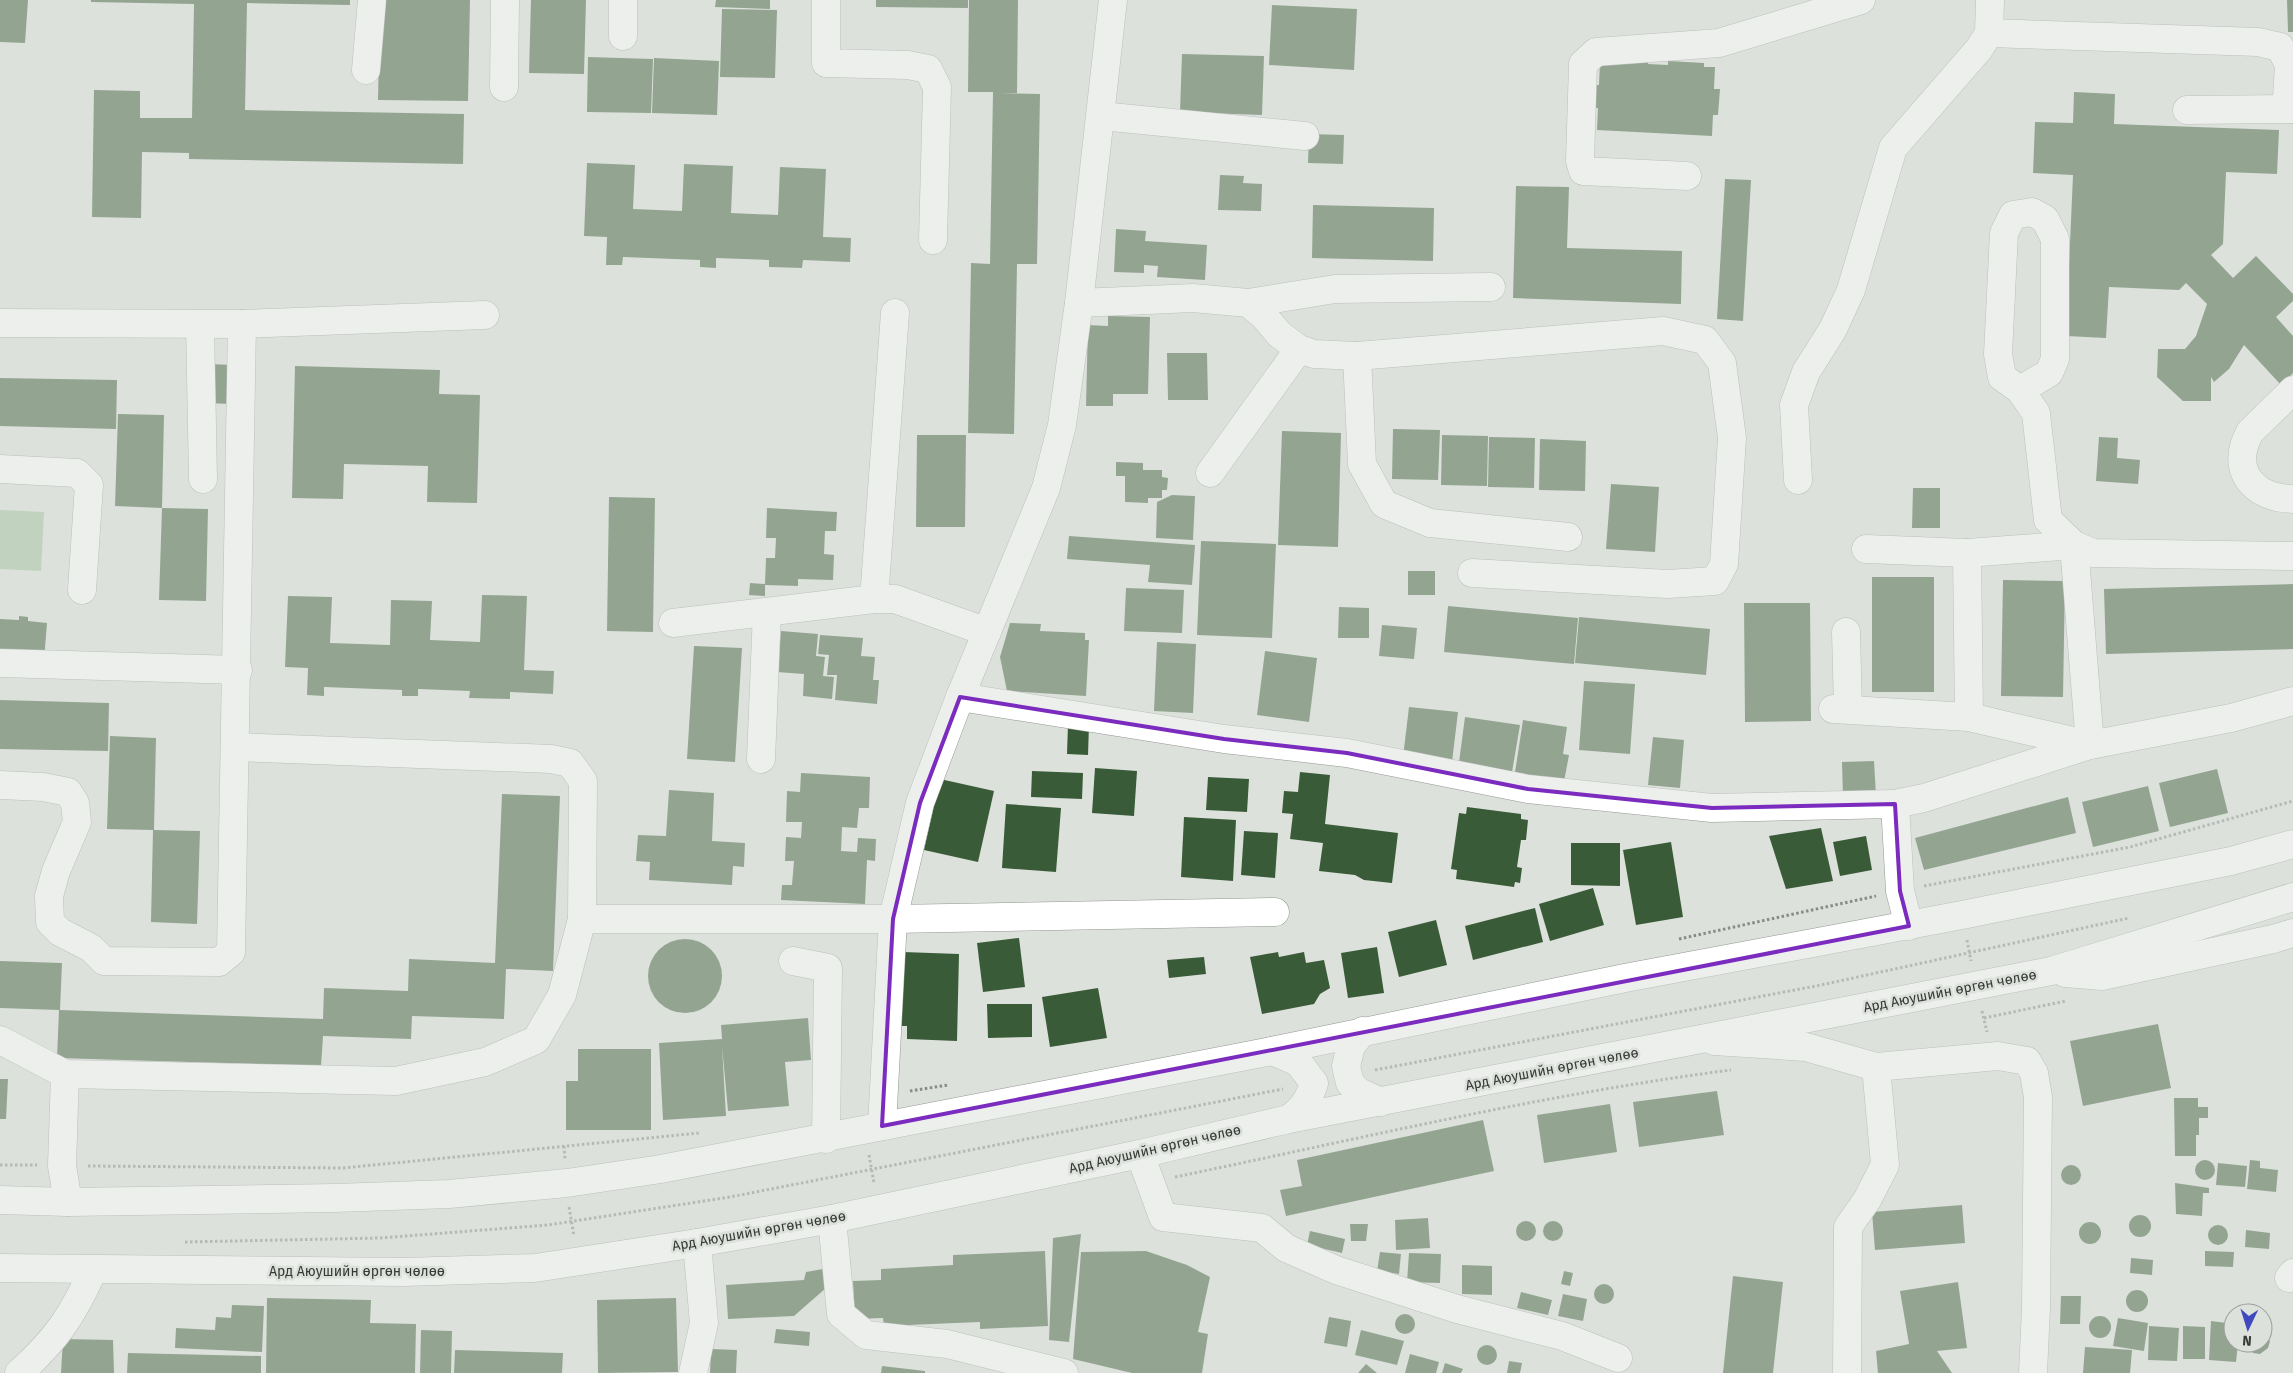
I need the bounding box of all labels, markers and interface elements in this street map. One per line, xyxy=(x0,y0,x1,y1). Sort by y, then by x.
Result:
street label: Ард Аюушийн өргөн чөлөө xyxy=(1862,966,2038,1016)
street label: Ард Аюушийн өргөн чөлөө xyxy=(1464,1044,1640,1094)
street label: Ард Аюушийн өргөн чөлөө xyxy=(1067,1121,1243,1177)
street label: Ард Аюушийн өргөн чөлөө xyxy=(671,1207,847,1255)
street label: Ард Аюушийн өргөн чөлөө xyxy=(269,1263,445,1280)
north arrow xyxy=(2223,1303,2273,1353)
text: N xyxy=(2242,1332,2252,1349)

